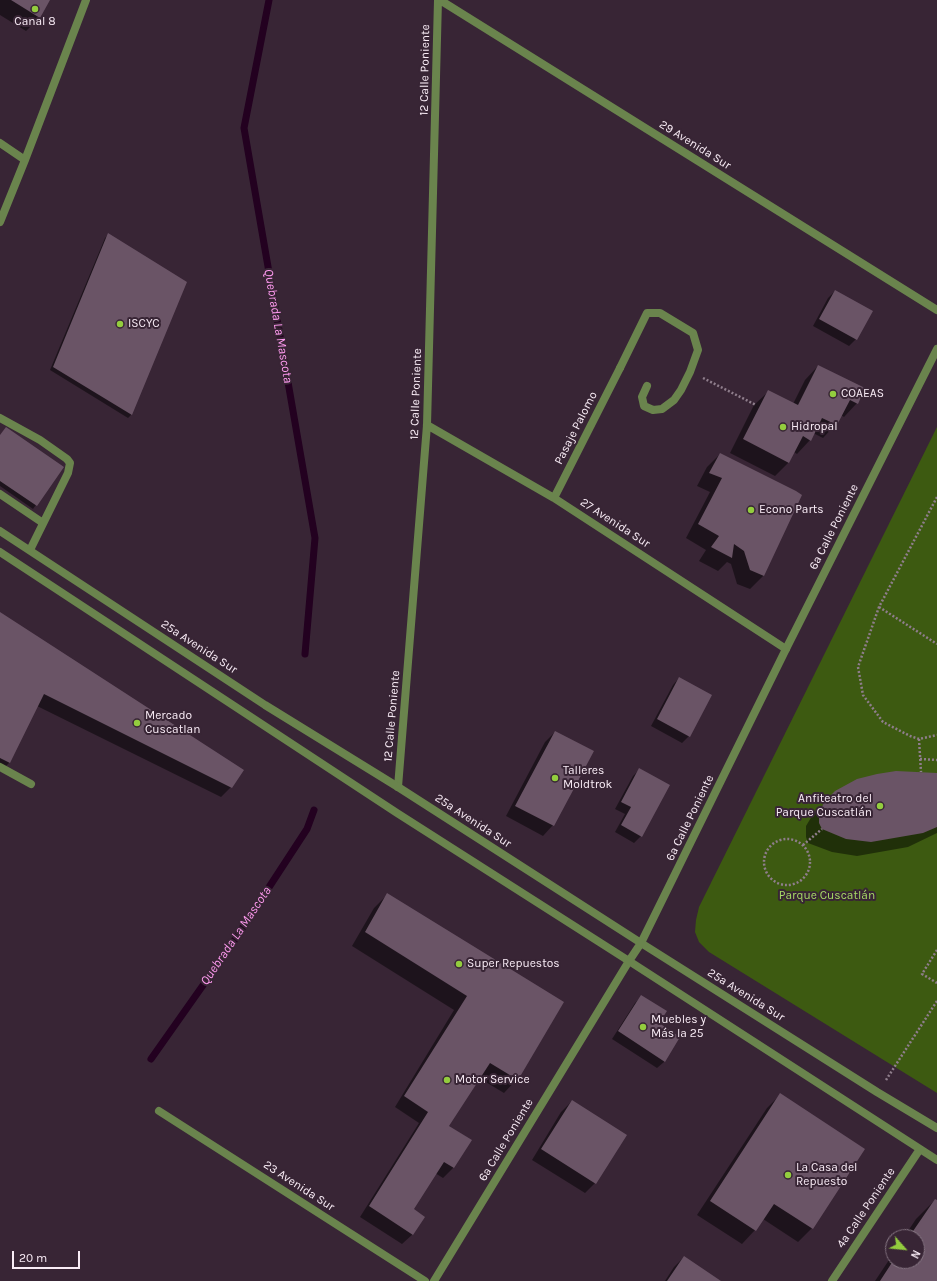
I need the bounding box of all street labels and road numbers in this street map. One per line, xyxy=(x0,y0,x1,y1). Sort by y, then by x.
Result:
street label: 12 Calle Poniente xyxy=(417,24,433,116)
street label: 29 Avenida Sur xyxy=(656,117,734,173)
street label: 12 Calle Poniente xyxy=(407,348,425,440)
street label: Pasaje Palomo xyxy=(551,389,601,467)
street label: 6a Calle Poniente xyxy=(806,482,862,572)
street label: 27 Avenida Sur xyxy=(577,495,653,551)
street label: 25a Avenida Sur xyxy=(158,617,240,677)
street label: 12 Calle Poniente xyxy=(381,670,403,762)
street label: 6a Calle Poniente xyxy=(663,773,717,863)
street label: 25a Avenida Sur xyxy=(432,791,514,851)
street label: 25a Avenida Sur xyxy=(705,966,787,1024)
street label: 6a Calle Poniente xyxy=(476,1096,536,1184)
street label: 23 Avenida Sur xyxy=(261,1158,337,1214)
street label: 4a Calle Poniente xyxy=(834,1165,898,1251)

